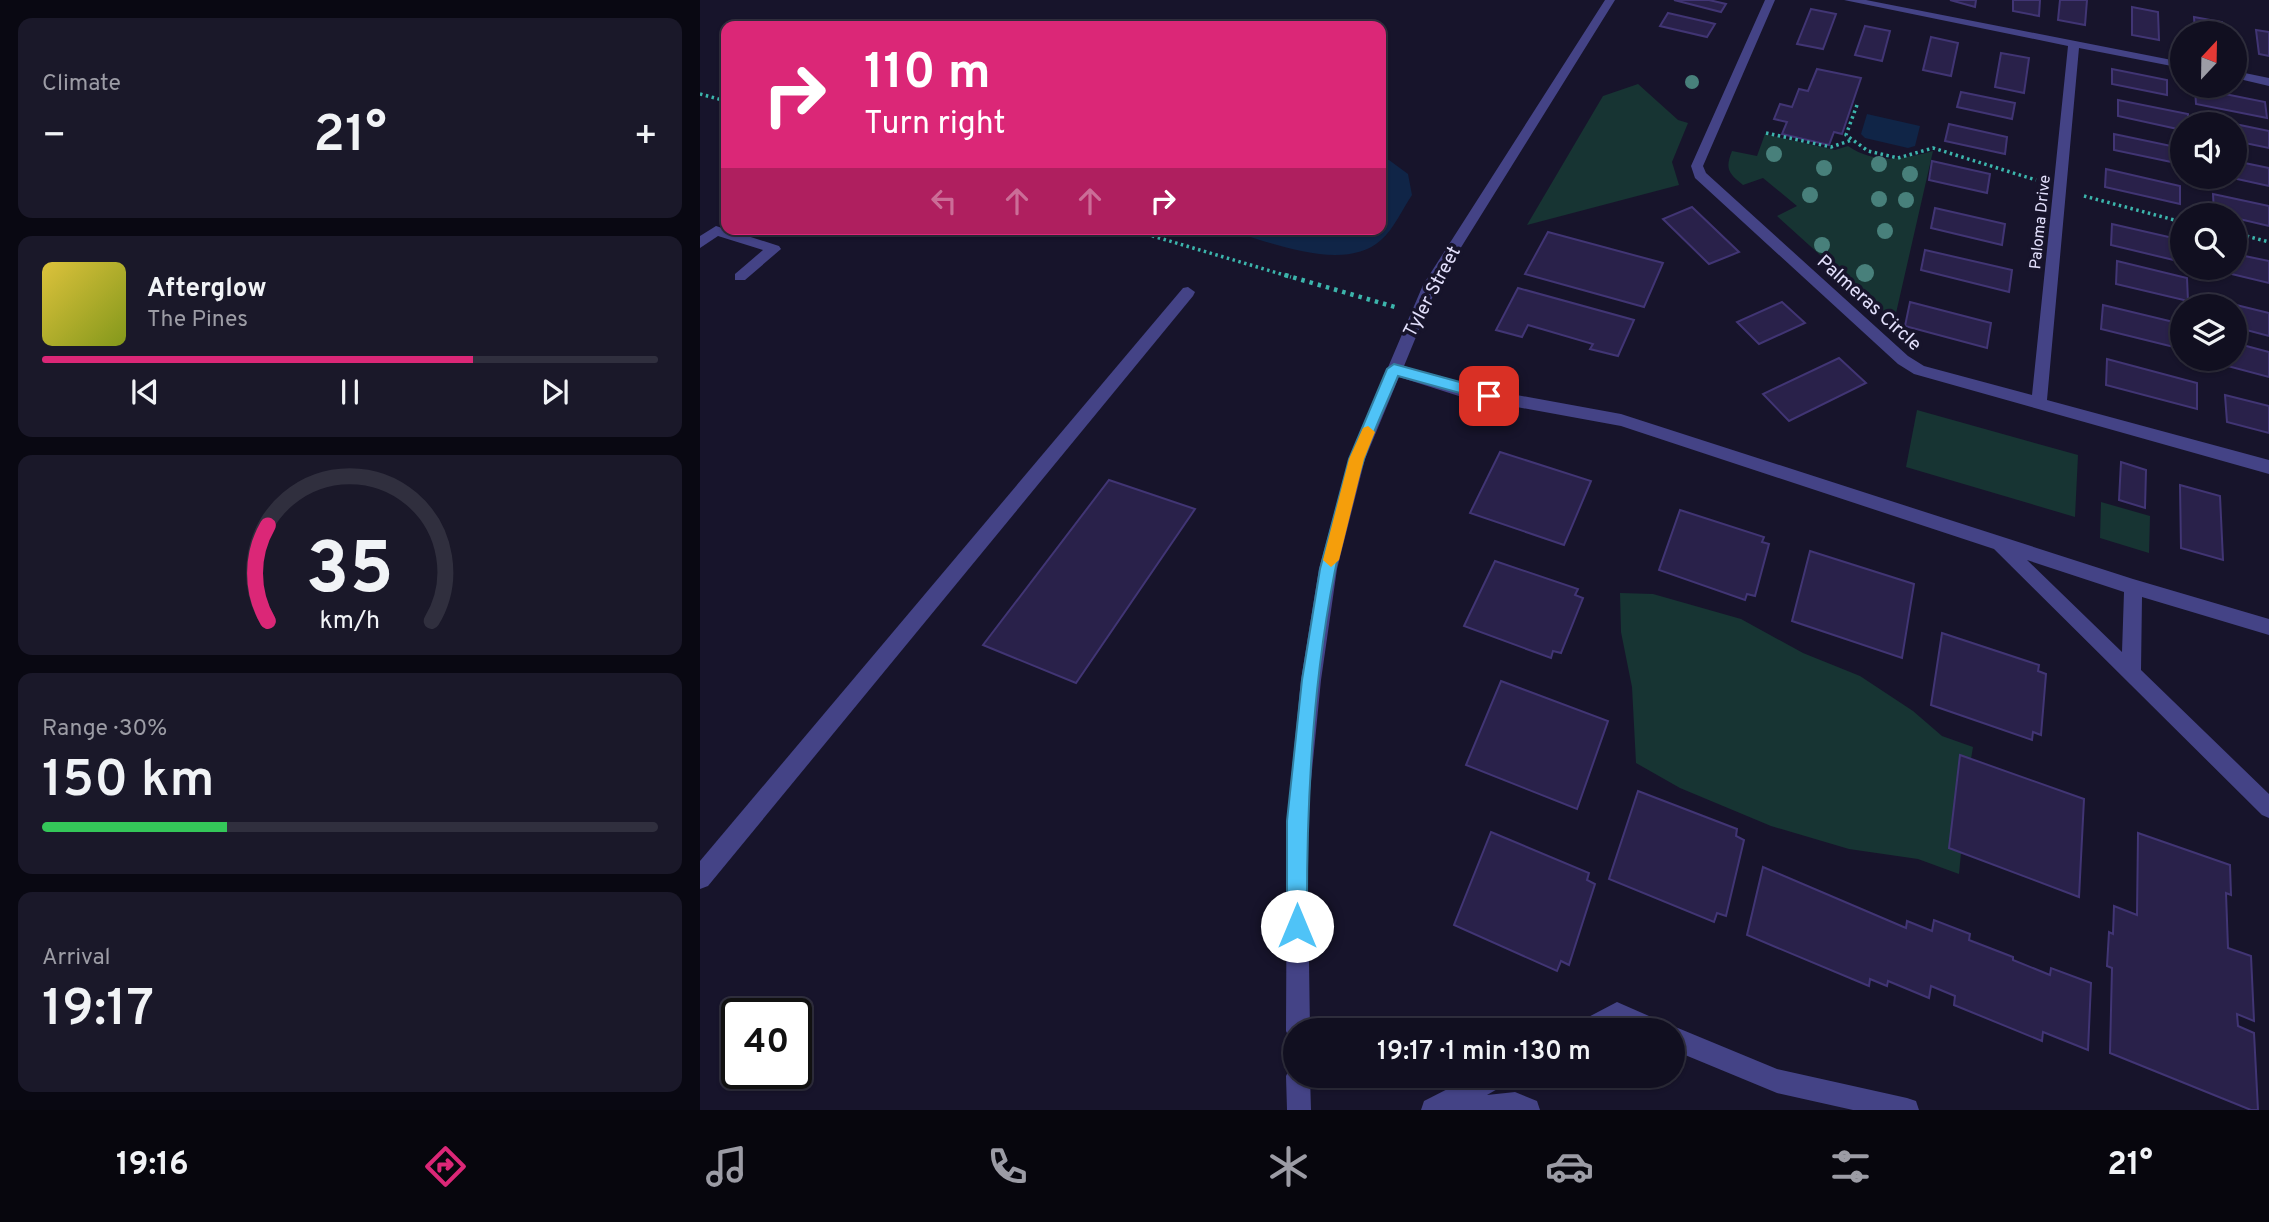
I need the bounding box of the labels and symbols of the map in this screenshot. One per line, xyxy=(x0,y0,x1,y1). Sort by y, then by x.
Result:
north arrow xyxy=(2170,21,2247,98)
street label: Paloma Drive xyxy=(2026,174,2056,270)
street label: Tyler Street xyxy=(1399,242,1467,342)
street label: Palmeras Circle xyxy=(1811,250,1926,357)
pin xyxy=(1459,366,1519,426)
position arrow xyxy=(1260,889,1334,963)
speed limit sign: 40 xyxy=(721,998,812,1089)

